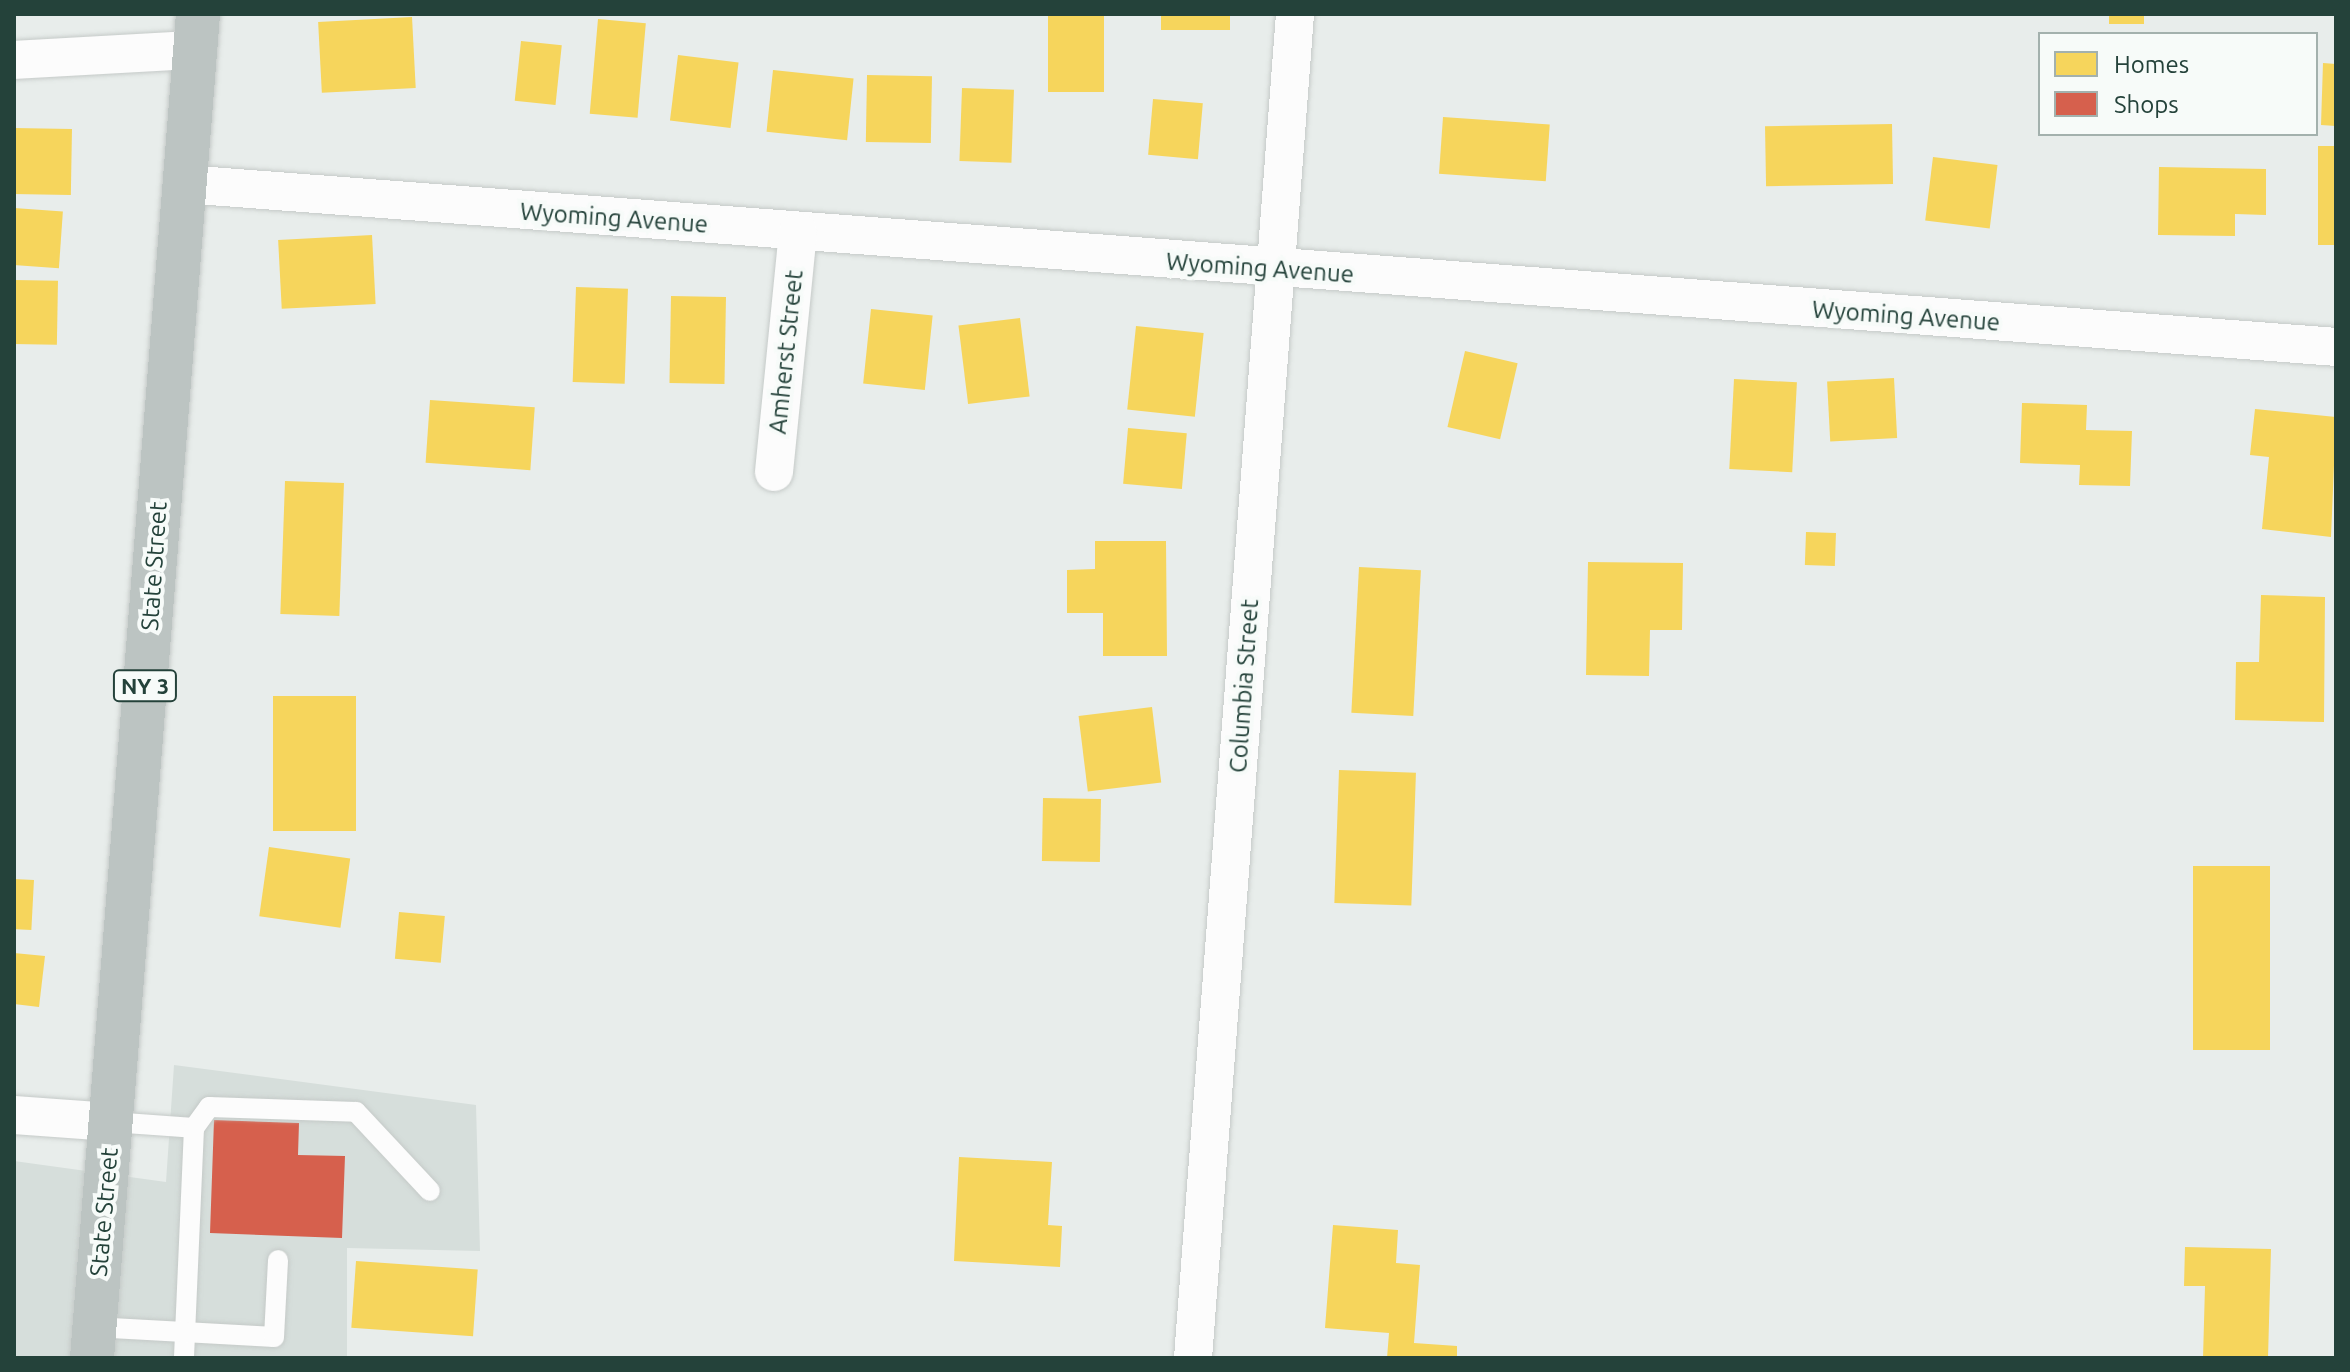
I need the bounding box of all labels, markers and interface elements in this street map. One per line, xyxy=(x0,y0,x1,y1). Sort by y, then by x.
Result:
legend xyxy=(2038,32,2318,136)
text: Homes xyxy=(2114,51,2189,78)
text: Shops xyxy=(2114,91,2179,118)
street label: Wyoming Avenue xyxy=(519,197,709,239)
street label: Wyoming Avenue xyxy=(1165,247,1355,289)
street label: Amherst Street xyxy=(763,269,809,435)
street label: Wyoming Avenue xyxy=(1811,295,2001,337)
street label: State Street xyxy=(135,500,173,632)
street label: Columbia Street xyxy=(1224,598,1264,774)
road number: NY 3 xyxy=(111,668,179,704)
street label: State Street xyxy=(84,1146,124,1278)

